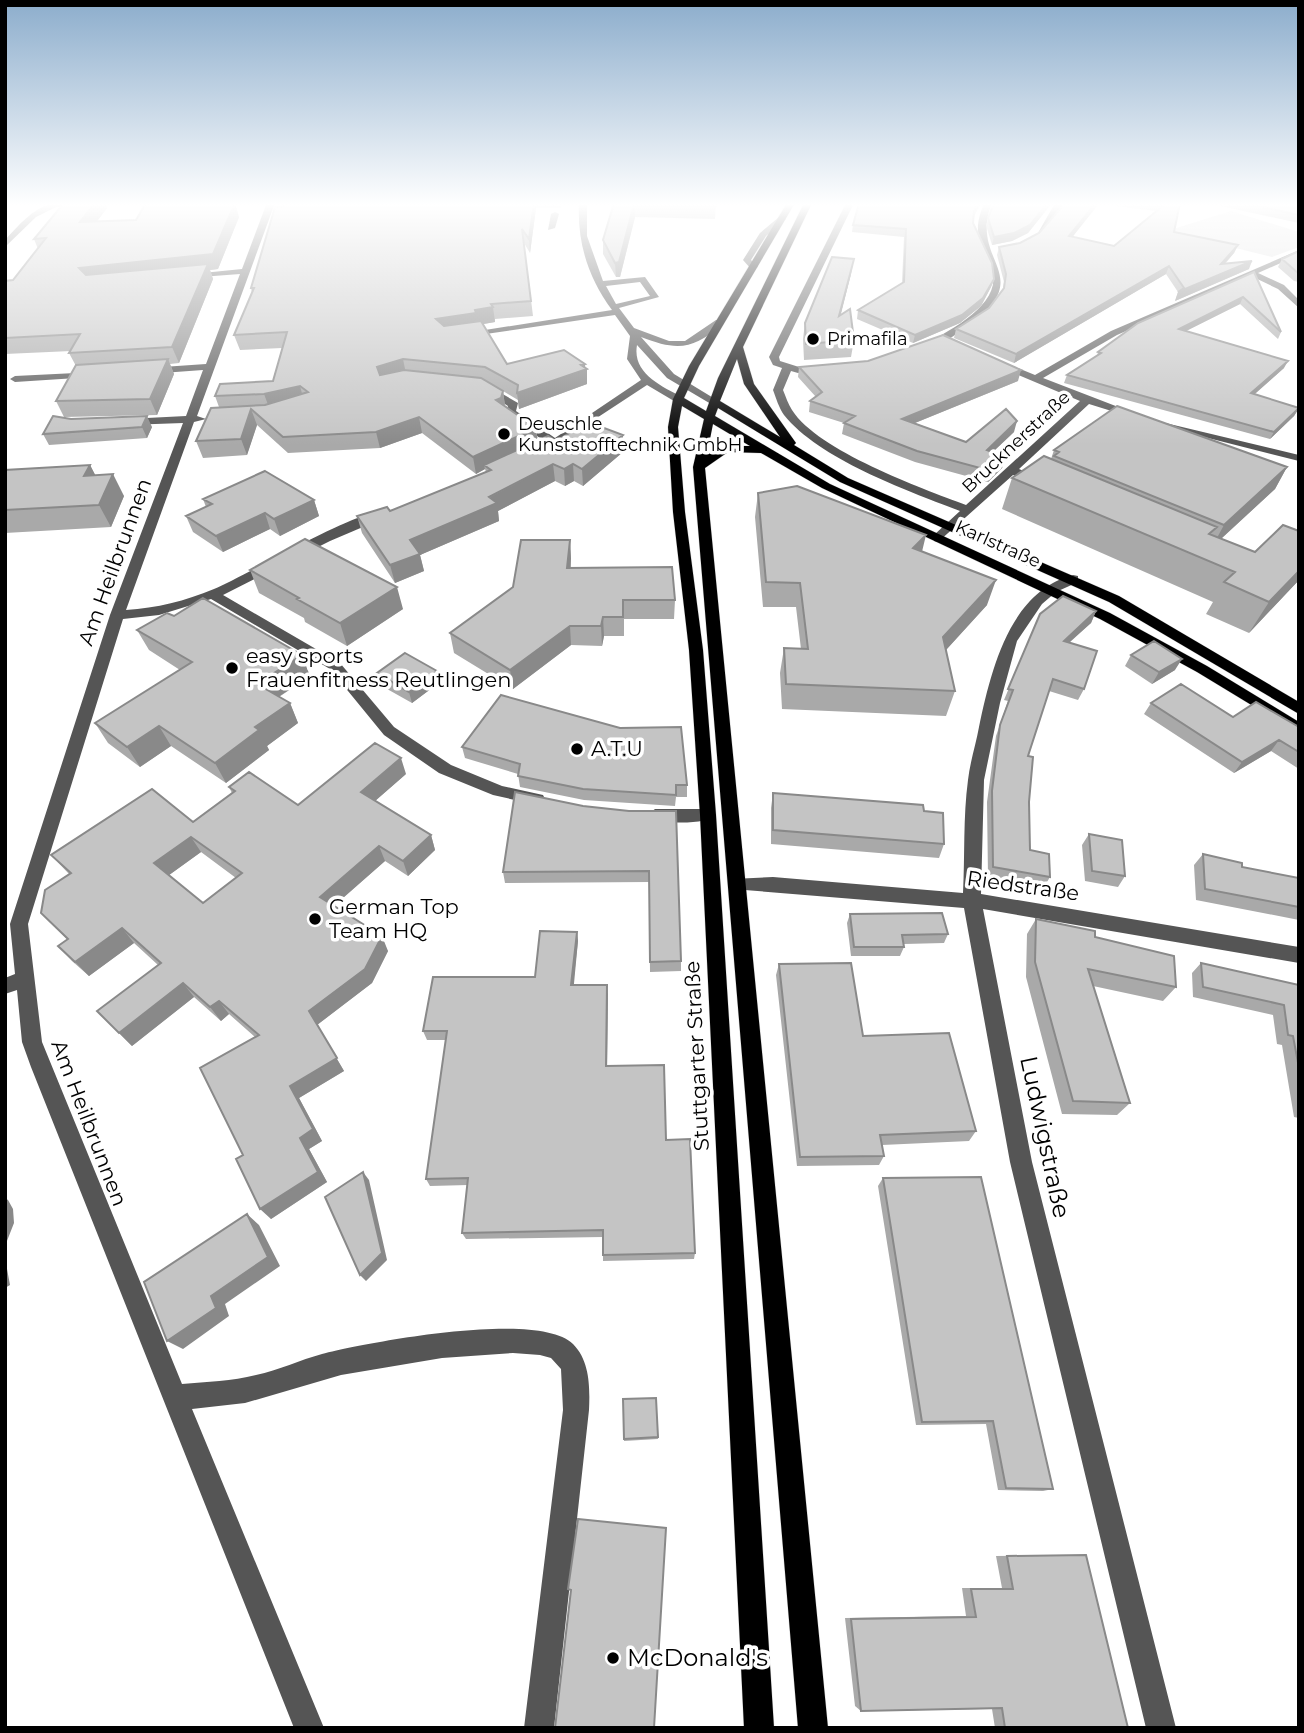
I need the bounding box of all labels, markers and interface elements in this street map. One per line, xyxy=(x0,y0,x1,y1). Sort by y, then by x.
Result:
place label: Primafila xyxy=(827,328,908,350)
marker: Primafila xyxy=(805,331,821,347)
street label: Brucknerstraße xyxy=(957,386,1075,498)
place label: Deuschle Kunststofftechnik GmbH xyxy=(518,413,742,456)
marker: Deuschle Kunststofftechnik GmbH xyxy=(496,426,512,442)
street label: Am Heilbrunnen xyxy=(73,475,156,649)
street label: Karlstraße xyxy=(952,515,1044,573)
place label: easy sports Frauenfitness Reutlingen xyxy=(246,643,512,692)
marker: easy sports Frauenfitness Reutlingen xyxy=(224,660,240,676)
place label: A.T.U xyxy=(591,736,643,761)
marker: A.T.U xyxy=(569,741,585,757)
street label: Riedstraße xyxy=(965,865,1081,906)
place label: German Top Team HQ xyxy=(329,894,459,943)
marker: German Top Team HQ xyxy=(307,911,323,927)
street label: Stuttgarter Straße xyxy=(679,960,714,1152)
street label: Am Heilbrunnen xyxy=(46,1036,133,1209)
street label: Ludwigstraße xyxy=(1014,1053,1077,1221)
place label: McDonald's xyxy=(627,1643,768,1672)
marker: McDonald's xyxy=(605,1650,621,1666)

